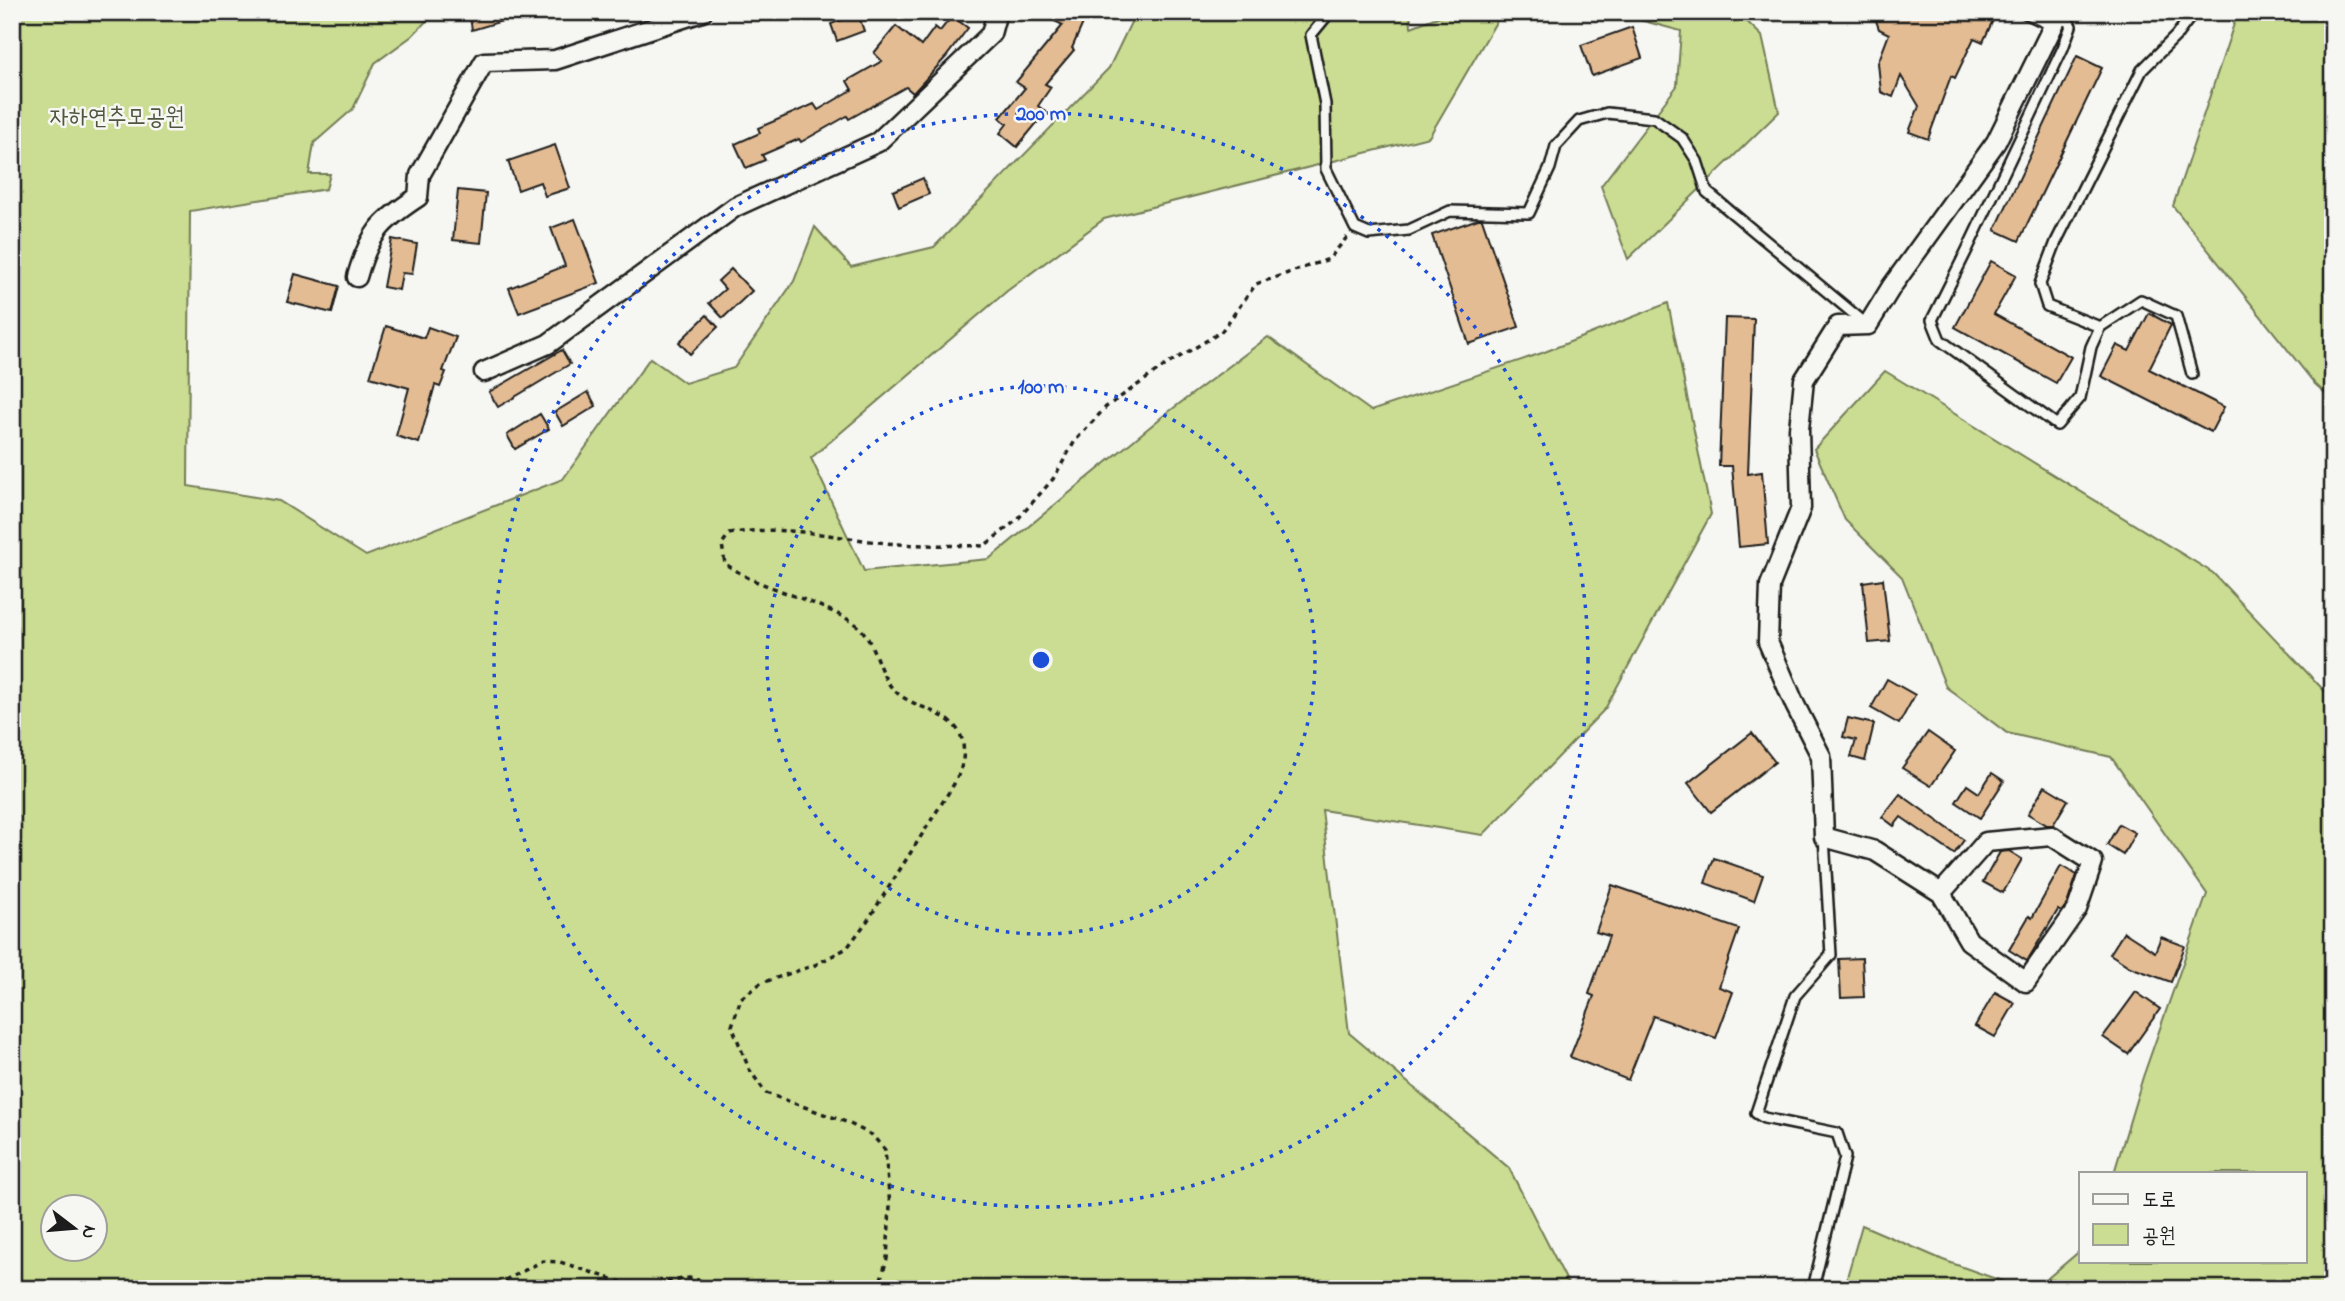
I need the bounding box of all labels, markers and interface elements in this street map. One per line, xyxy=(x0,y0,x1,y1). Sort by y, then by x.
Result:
text: 200 m xyxy=(1015,100,1066,130)
park label: 자하연추모공원 xyxy=(49,101,185,136)
text: 100 m xyxy=(1018,373,1064,403)
centre of rings xyxy=(1029,648,1053,672)
legend xyxy=(2079,1172,2306,1262)
text: 도로 xyxy=(2142,1186,2176,1216)
north arrow xyxy=(38,1192,108,1262)
text: N xyxy=(73,1222,103,1242)
text: 공원 xyxy=(2142,1222,2176,1252)

